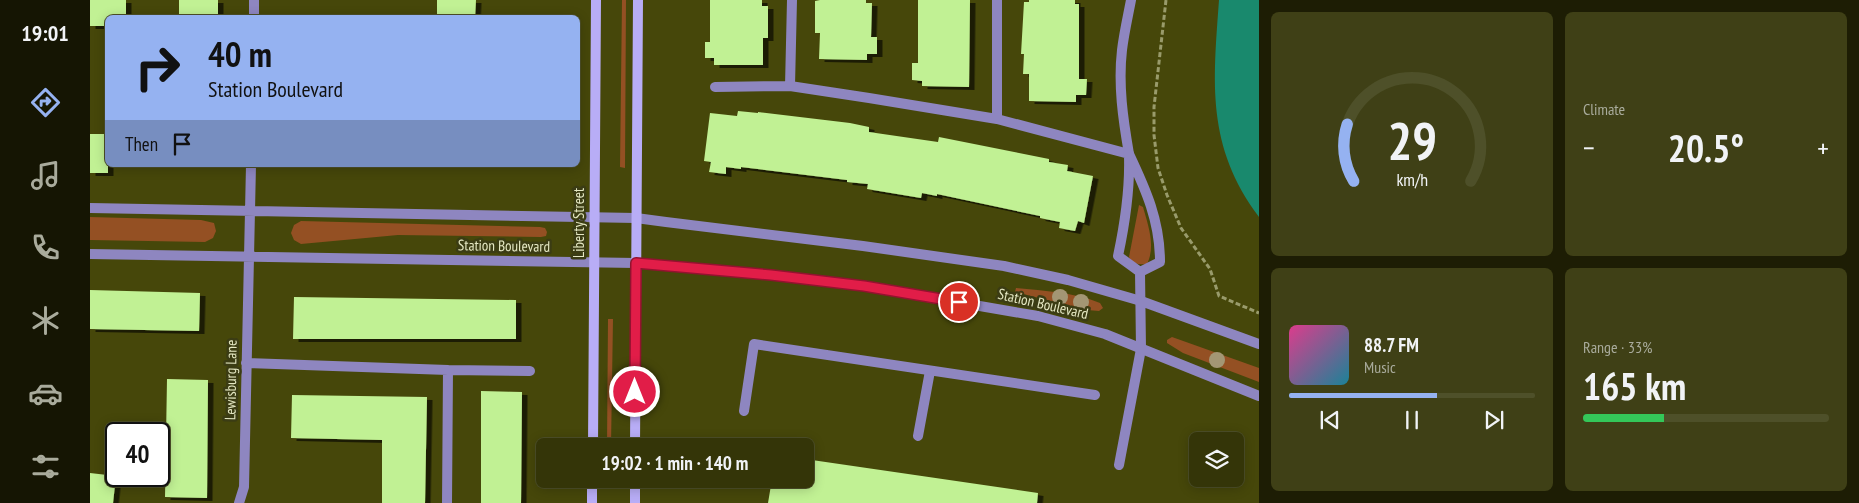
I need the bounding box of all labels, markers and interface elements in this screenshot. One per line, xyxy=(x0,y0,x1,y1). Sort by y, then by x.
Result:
text: 19:01 xyxy=(21,19,69,47)
text: 40 m xyxy=(208,31,272,77)
icon: right xyxy=(125,35,190,100)
text: Station Boulevard xyxy=(208,75,343,103)
icon: directions xyxy=(28,85,63,120)
text: Climate xyxy=(1583,99,1625,119)
text: 29 xyxy=(1387,107,1437,174)
text: 20.5° xyxy=(1668,123,1744,172)
text: − xyxy=(1583,129,1595,166)
text: + xyxy=(1817,129,1829,166)
icon: arrive xyxy=(168,130,196,158)
text: Then xyxy=(125,132,158,156)
icon: music xyxy=(28,158,63,193)
text: km/h xyxy=(1396,168,1428,191)
street label: Liberty Street xyxy=(569,188,588,258)
icon: phone xyxy=(28,230,63,265)
street label: Station Boulevard xyxy=(458,235,550,256)
pin xyxy=(938,281,980,323)
street label: Station Boulevard xyxy=(996,284,1090,323)
icon: arrive xyxy=(945,288,973,316)
icon: climate xyxy=(28,303,63,338)
text: 88.7 FM xyxy=(1364,333,1419,357)
text: Range · 33% xyxy=(1583,337,1652,357)
street label: Lewisburg Lane xyxy=(220,340,241,420)
text: Music xyxy=(1364,357,1396,377)
text: 165 km xyxy=(1583,361,1686,410)
position arrow xyxy=(608,365,660,417)
icon: car xyxy=(28,376,63,411)
icon: previous xyxy=(1316,406,1344,434)
icon: pause xyxy=(1398,406,1426,434)
icon: next xyxy=(1480,406,1508,434)
speed limit sign: 40 xyxy=(105,422,170,487)
map controls xyxy=(1189,432,1244,487)
button: layers xyxy=(1189,432,1244,487)
icon: filters xyxy=(28,449,63,484)
text: 19:02 · 1 min · 140 m xyxy=(602,451,748,475)

